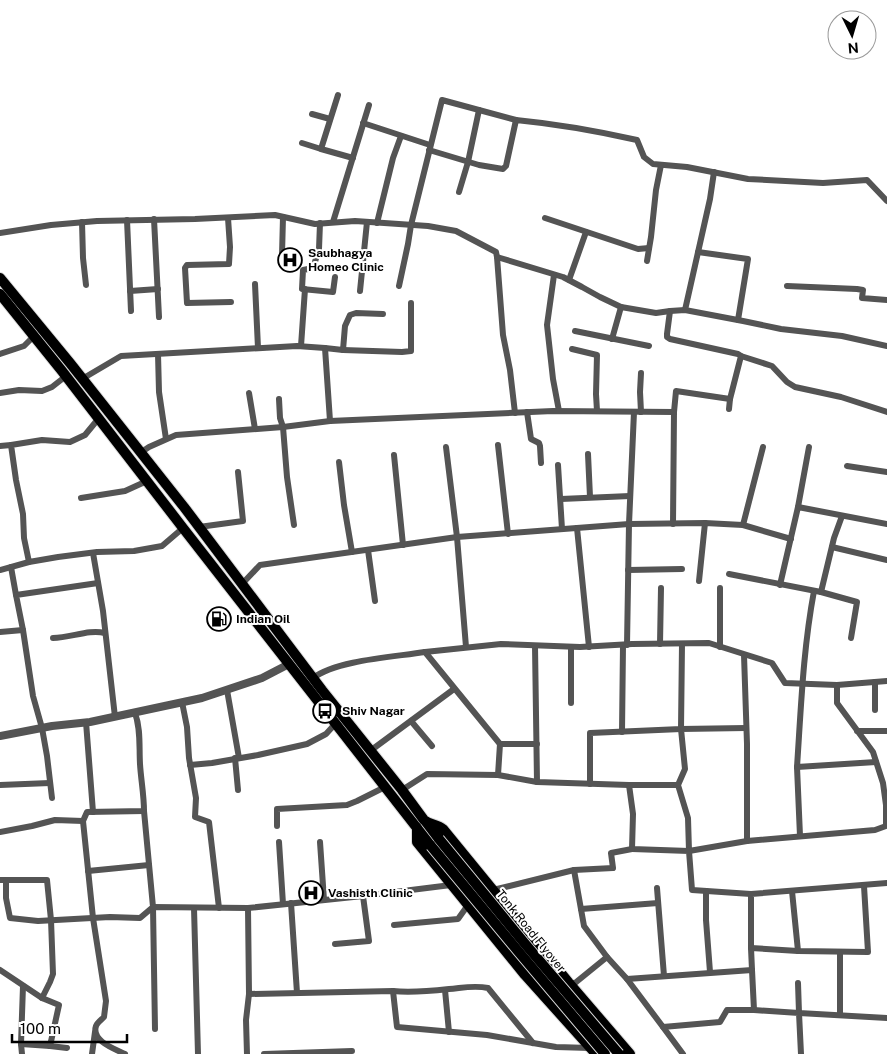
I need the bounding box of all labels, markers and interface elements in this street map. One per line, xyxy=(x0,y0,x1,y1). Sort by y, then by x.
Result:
north arrow xyxy=(827,10,877,60)
text: N xyxy=(847,40,859,56)
place label: Saubhagya Homeo Clinic xyxy=(308,246,384,274)
hospital icon: Saubhagya Homeo Clinic xyxy=(277,247,303,273)
fuel station icon: Indian Oil xyxy=(206,606,232,632)
place label: Indian Oil xyxy=(236,612,290,626)
bus stop icon: Shiv Nagar xyxy=(312,698,338,724)
place label: Shiv Nagar xyxy=(342,704,405,718)
hospital icon: Vashisth Clinic xyxy=(298,880,324,906)
place label: Vashisth Clinic xyxy=(328,886,413,900)
street label: Tonk Road Flyover xyxy=(493,887,569,975)
scale bar xyxy=(12,1012,128,1044)
text: 100 m xyxy=(20,1020,61,1037)

